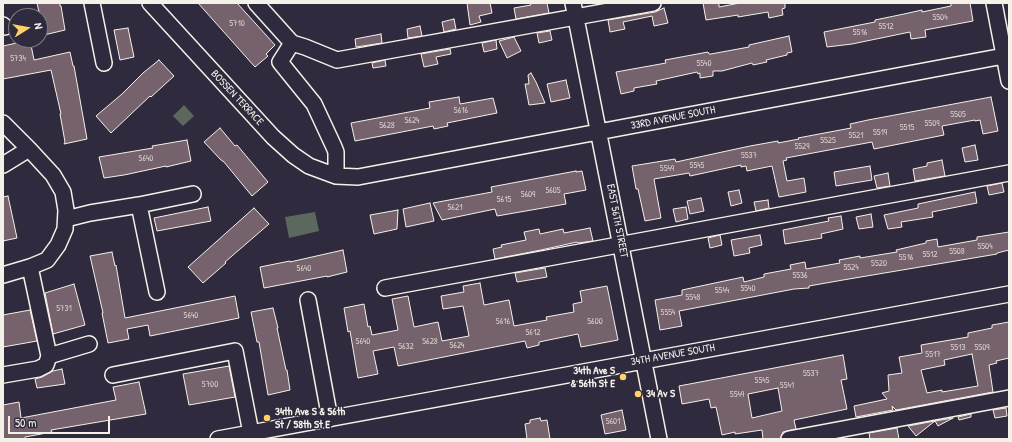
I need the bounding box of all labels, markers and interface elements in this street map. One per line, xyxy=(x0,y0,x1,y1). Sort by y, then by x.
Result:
north arrow xyxy=(8,8,48,48)
house number: 5504 xyxy=(932,13,948,23)
house number: 5710 xyxy=(229,19,245,29)
text: N xyxy=(31,22,46,30)
house number: 5512 xyxy=(878,22,894,32)
house number: 5516 xyxy=(853,28,867,38)
house number: 5734 xyxy=(10,54,26,64)
house number: 5540 xyxy=(696,59,712,69)
street label: BOSSEN TERRACE xyxy=(208,67,266,129)
street label: 33RD AVENUE SOUTH xyxy=(630,103,716,133)
house number: 5616 xyxy=(454,106,468,116)
house number: 5505 xyxy=(950,110,966,120)
house number: 5624 xyxy=(405,116,419,126)
house number: 5509 xyxy=(925,119,939,129)
house number: 5628 xyxy=(379,121,395,131)
house number: 5515 xyxy=(900,123,914,133)
house number: 5519 xyxy=(873,128,887,138)
house number: 5521 xyxy=(848,131,864,141)
house number: 5525 xyxy=(820,136,836,146)
house number: 5529 xyxy=(794,142,810,152)
house number: 5537 xyxy=(741,151,757,161)
house number: 5640 xyxy=(139,154,153,164)
house number: 5545 xyxy=(690,161,704,171)
house number: 5549 xyxy=(660,164,674,174)
street label: EAST 56TH STREET xyxy=(603,183,631,259)
house number: 5605 xyxy=(545,186,561,196)
house number: 5609 xyxy=(521,190,535,200)
house number: 5615 xyxy=(497,195,511,205)
house number: 5621 xyxy=(448,203,462,213)
house number: 5504 xyxy=(977,242,993,252)
house number: 5508 xyxy=(949,247,965,257)
house number: 5512 xyxy=(922,250,938,260)
house number: 5516 xyxy=(899,253,913,263)
house number: 5520 xyxy=(871,259,887,269)
house number: 5524 xyxy=(843,263,859,273)
house number: 5640 xyxy=(297,264,311,274)
house number: 5536 xyxy=(792,271,808,281)
house number: 5540 xyxy=(740,284,756,294)
house number: 5544 xyxy=(715,286,729,296)
house number: 5548 xyxy=(686,293,700,303)
house number: 5731 xyxy=(56,304,72,314)
house number: 5554 xyxy=(661,308,675,318)
house number: 5640 xyxy=(184,311,198,321)
house number: 5616 xyxy=(496,317,510,327)
house number: 5600 xyxy=(587,317,603,327)
house number: 5612 xyxy=(526,328,540,338)
house number: 5640 xyxy=(356,337,370,347)
house number: 5628 xyxy=(422,337,438,347)
house number: 5624 xyxy=(450,341,464,351)
street label: 34TH AVENUE SOUTH xyxy=(630,341,716,369)
house number: 5632 xyxy=(398,342,414,352)
house number: 5513 xyxy=(951,343,965,353)
house number: 5509 xyxy=(975,343,989,353)
house number: 5517 xyxy=(925,350,941,360)
place label: 34th Ave S & 56th St E xyxy=(570,364,615,390)
house number: 5537 xyxy=(803,369,819,379)
marker: 34th Ave S & 56th St E xyxy=(618,372,628,382)
house number: 5545 xyxy=(755,376,769,386)
house number: 5700 xyxy=(202,380,218,390)
house number: 5541 xyxy=(780,381,794,391)
place label: 34 Av S xyxy=(646,387,675,401)
marker: 34 Av S xyxy=(633,389,643,399)
house number: 5549 xyxy=(730,390,744,400)
place label: 34th Ave S & 56th St / 58th St E xyxy=(275,405,345,431)
scale bar xyxy=(10,408,112,434)
marker: 34th Ave S & 56th St / 58th St E xyxy=(262,413,272,423)
text: 50 m xyxy=(15,414,36,431)
house number: 5601 xyxy=(606,417,620,427)

